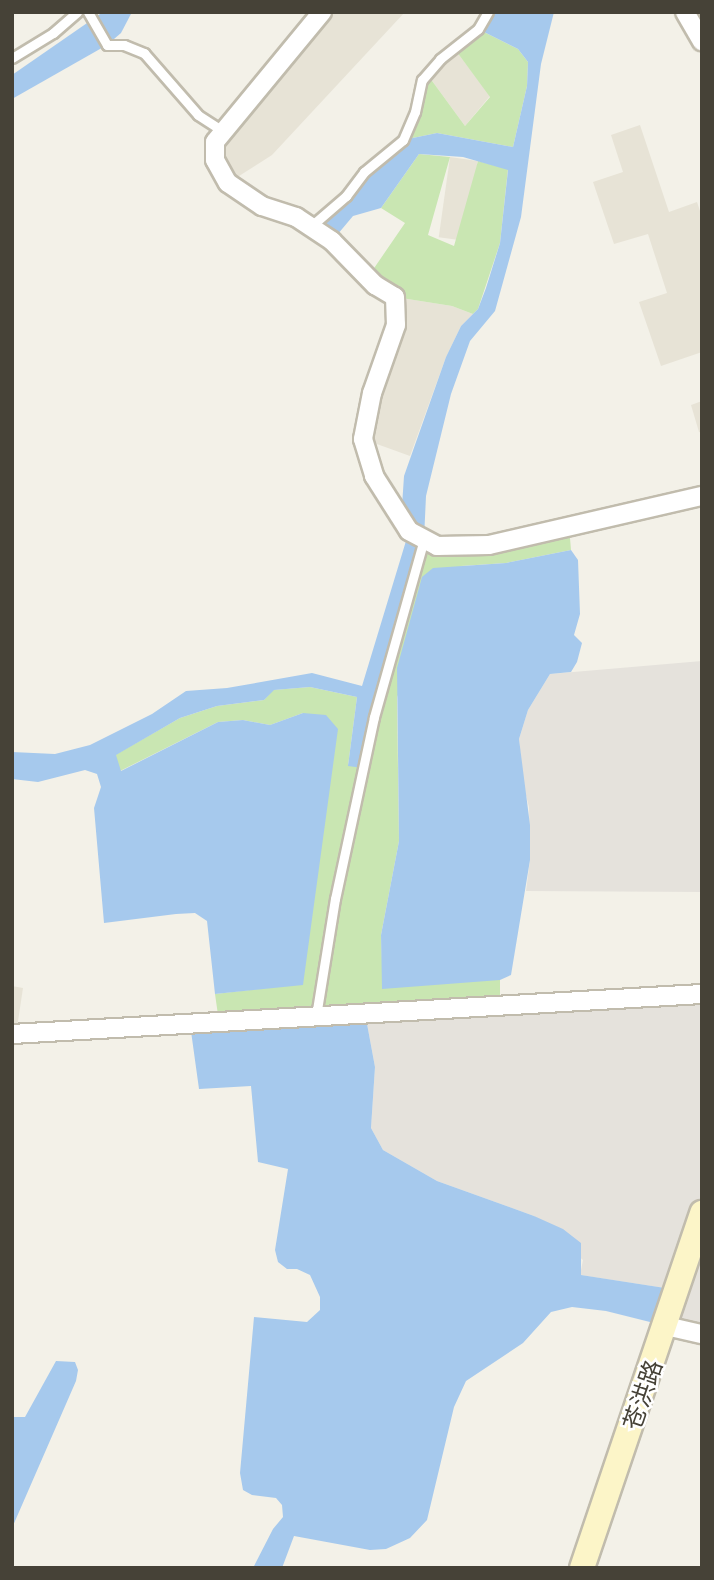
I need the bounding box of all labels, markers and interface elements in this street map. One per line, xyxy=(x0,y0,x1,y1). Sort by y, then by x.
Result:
street label: 苍洪路 xyxy=(618,1356,668,1434)

